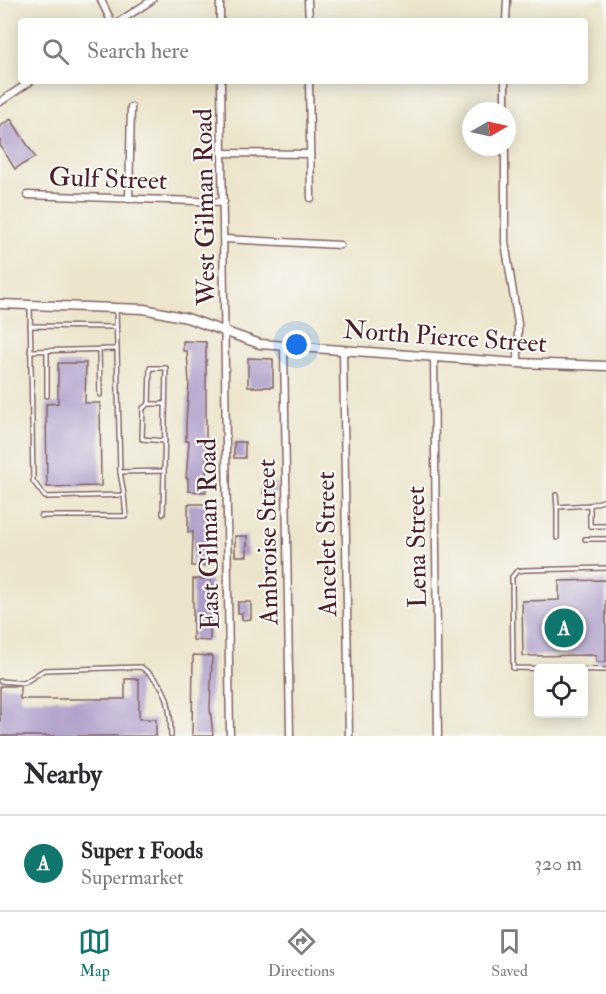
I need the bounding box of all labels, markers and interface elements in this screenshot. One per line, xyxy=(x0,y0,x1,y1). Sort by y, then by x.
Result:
search box xyxy=(18,18,588,84)
icon: search xyxy=(39,35,72,68)
text: Search here xyxy=(87,37,189,65)
north arrow xyxy=(462,102,516,156)
street label: West Gilman Road xyxy=(187,108,223,307)
street label: Gulf Street xyxy=(48,161,168,197)
street label: North Pierce Street xyxy=(342,314,548,360)
your location xyxy=(282,330,311,359)
street label: East Gilman Road xyxy=(191,438,227,630)
street label: Ambroise Street xyxy=(251,459,285,626)
street label: Ancelet Street xyxy=(310,471,344,618)
street label: Lena Street xyxy=(400,486,434,608)
pin: A xyxy=(544,606,584,650)
map controls xyxy=(534,664,588,718)
button: locate xyxy=(534,664,588,718)
text: Nearby xyxy=(24,759,102,791)
text: Super 1 Foods xyxy=(81,837,203,865)
text: A xyxy=(37,851,50,876)
text: 320 m xyxy=(534,851,582,876)
text: Supermarket xyxy=(81,865,184,890)
tab: Map xyxy=(78,925,111,981)
tab: Directions xyxy=(268,925,335,981)
tab: Saved xyxy=(491,925,528,981)

